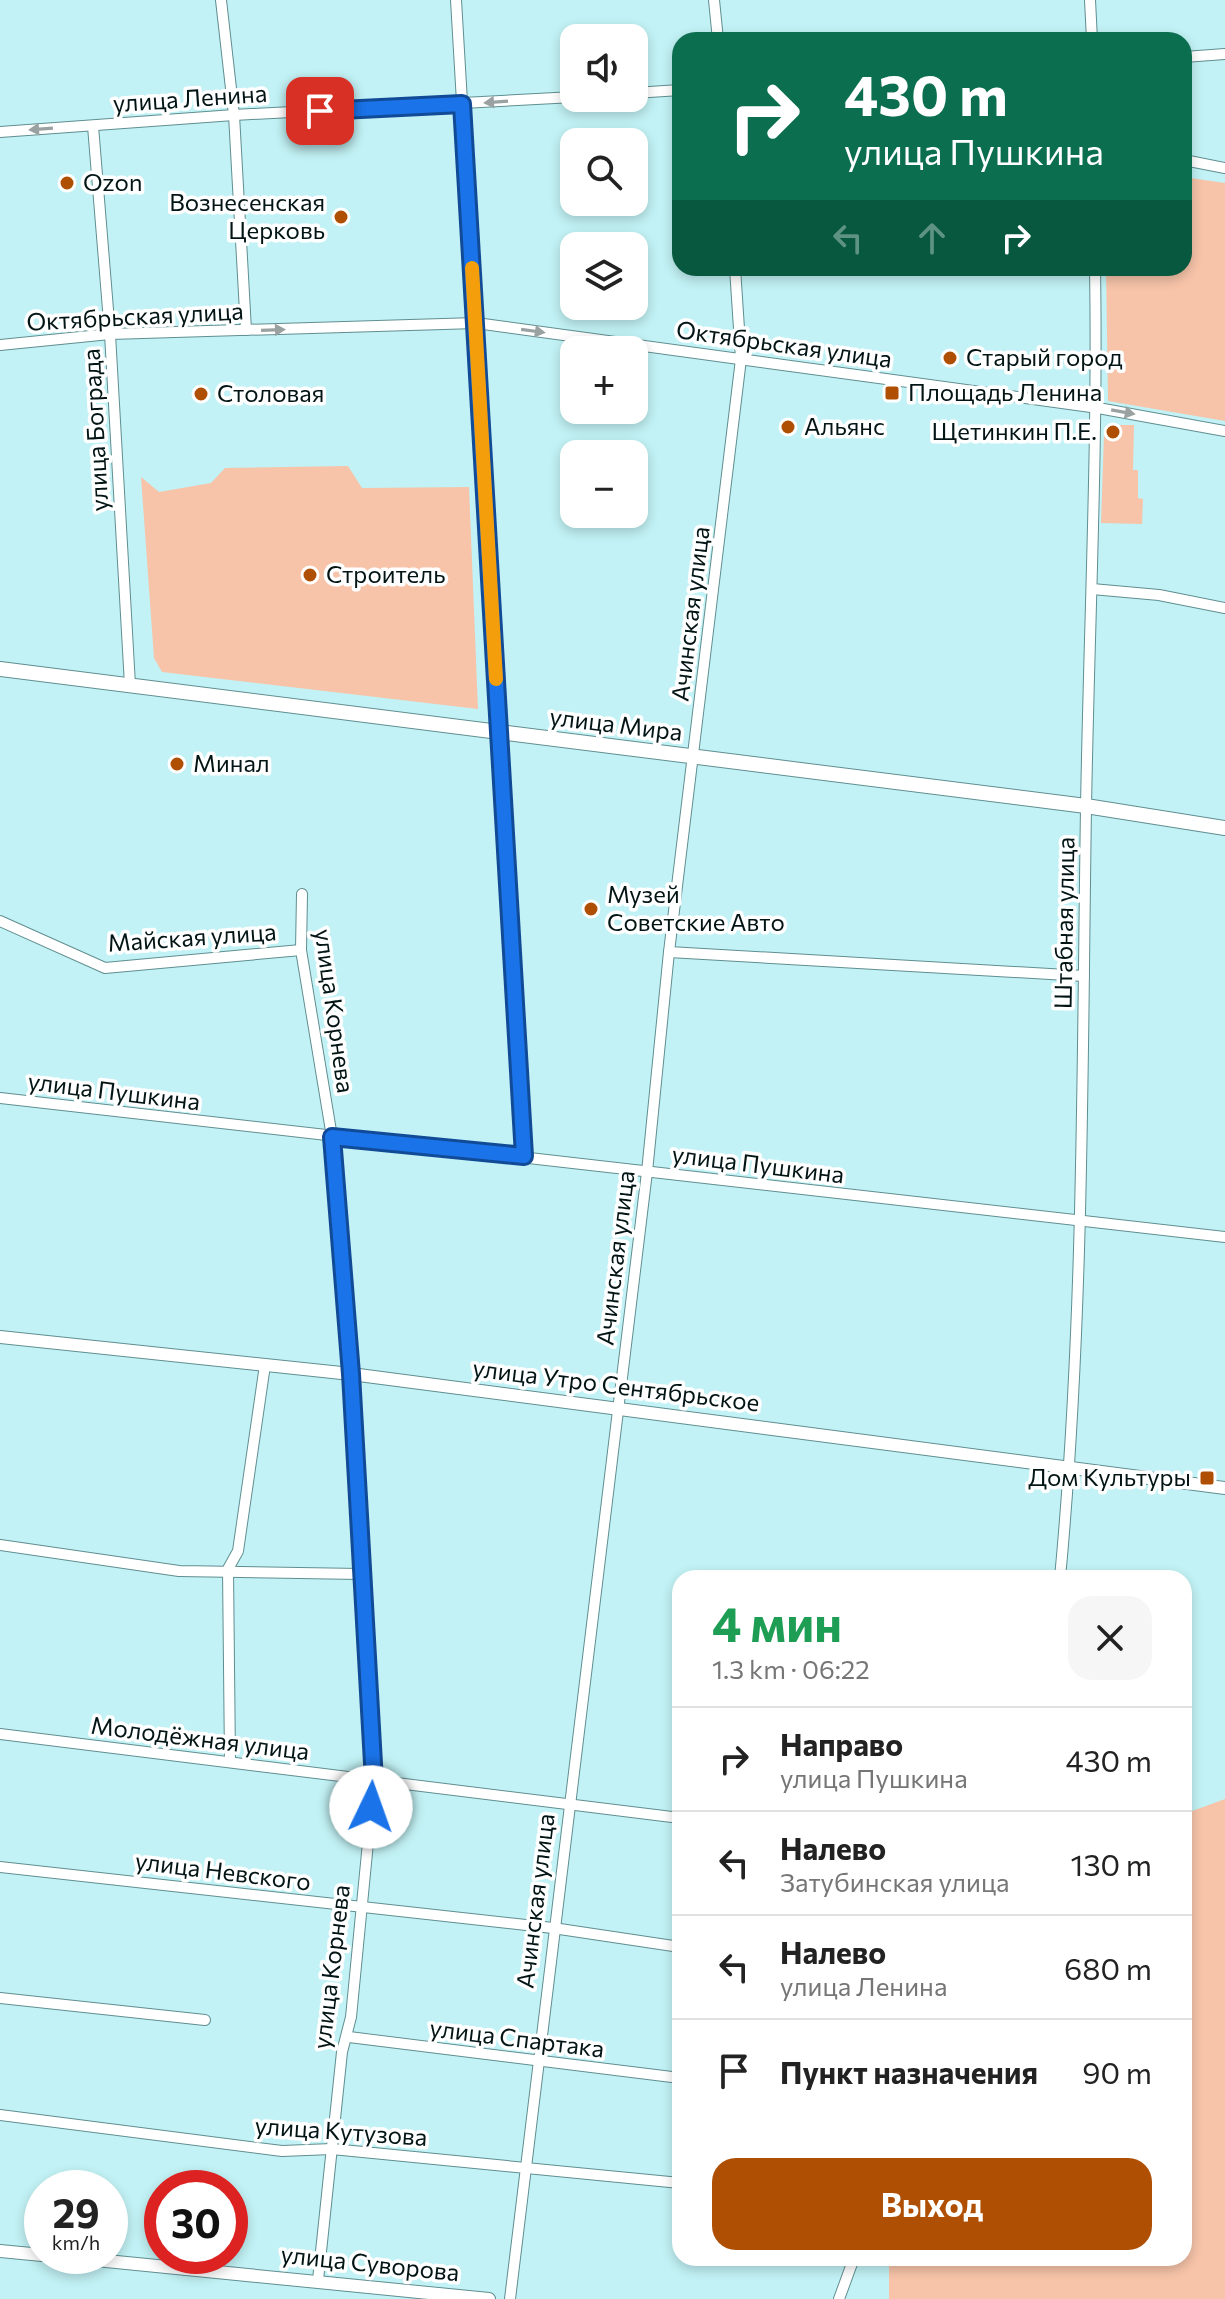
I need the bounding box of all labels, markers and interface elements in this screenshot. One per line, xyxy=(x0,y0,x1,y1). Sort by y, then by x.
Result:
map controls xyxy=(560,24,648,528)
button: sound xyxy=(560,24,648,112)
text: 430 m xyxy=(844,59,1008,128)
icon: right xyxy=(712,64,816,168)
pin xyxy=(286,77,354,145)
street label: улица Ленина xyxy=(112,78,268,117)
icon: arrive xyxy=(298,89,342,133)
one-way arrow xyxy=(483,96,508,109)
one-way arrow xyxy=(28,123,53,136)
button: search xyxy=(560,128,648,216)
text: улица Пушкина xyxy=(844,128,1104,172)
place label: Ozon xyxy=(83,167,143,196)
marker: Ozon xyxy=(58,174,76,192)
place label: Вознесенская Церковь xyxy=(169,187,325,244)
marker: Вознесенская Церковь xyxy=(332,208,350,226)
icon: left xyxy=(826,216,870,260)
icon: ahead xyxy=(910,216,954,260)
icon: right xyxy=(994,216,1038,260)
button: layers xyxy=(560,232,648,320)
street label: Октябрьская улица xyxy=(26,295,244,336)
street label: Октябрьская улица xyxy=(675,314,894,373)
one-way arrow xyxy=(261,323,286,336)
one-way arrow xyxy=(521,325,546,338)
button: + xyxy=(560,336,648,424)
place label: Старый город xyxy=(966,342,1123,371)
street label: улица Бограда xyxy=(76,348,113,512)
marker: Старый город xyxy=(941,349,959,367)
place label: Площадь Ленина xyxy=(908,377,1102,406)
place label: Столовая xyxy=(217,378,324,407)
marker: Площадь Ленина xyxy=(883,384,901,402)
marker: Столовая xyxy=(192,385,210,403)
one-way arrow xyxy=(1111,406,1136,418)
place label: Альянс xyxy=(804,411,885,440)
place label: Щетинкин П.Е. xyxy=(932,416,1097,445)
marker: Альянс xyxy=(779,418,797,436)
marker: Щетинкин П.Е. xyxy=(1104,423,1122,441)
button: − xyxy=(560,440,648,528)
street label: Ачинская улица xyxy=(664,525,715,703)
place label: Строитель xyxy=(326,559,445,588)
marker: Строитель xyxy=(301,566,319,584)
street label: улица Мира xyxy=(548,701,684,746)
place label: Минал xyxy=(193,748,270,777)
marker: Минал xyxy=(168,755,186,773)
street label: Штабная улица xyxy=(1047,837,1080,1009)
place label: Музей Советские Авто xyxy=(607,879,785,936)
marker: Музей Советские Авто xyxy=(582,900,600,918)
street label: Майская улица xyxy=(107,916,277,957)
street label: улица Корнева xyxy=(310,927,361,1095)
street label: улица Пушкина xyxy=(26,1066,202,1115)
street label: улица Пушкина xyxy=(670,1139,846,1188)
street label: Ачинская улица xyxy=(589,1169,640,1347)
street label: улица Утро Сентябрьское xyxy=(471,1353,761,1416)
place label: Дом Культуры xyxy=(1028,1462,1191,1491)
marker: Дом Культуры xyxy=(1198,1469,1216,1487)
text: 4 мин xyxy=(712,1593,842,1652)
button: close xyxy=(1068,1596,1152,1680)
text: 1.3 km · 06:22 xyxy=(712,1653,870,1684)
street label: Молодёжная улица xyxy=(89,1710,311,1765)
text: Направо xyxy=(780,1725,903,1762)
icon: right xyxy=(712,1737,756,1781)
text: 430 m xyxy=(1065,1741,1152,1778)
text: улица Пушкина xyxy=(780,1762,968,1793)
position arrow xyxy=(329,1765,413,1849)
street label: Ачинская улица xyxy=(509,1812,560,1990)
text: Налево xyxy=(780,1829,886,1866)
icon: left xyxy=(712,1841,756,1885)
street label: улица Невского xyxy=(134,1845,313,1896)
text: 130 m xyxy=(1071,1845,1152,1882)
text: Затубинская улица xyxy=(780,1866,1010,1897)
street label: улица Корнева xyxy=(306,1883,355,2051)
text: Налево xyxy=(780,1933,886,1970)
icon: left xyxy=(712,1945,756,1989)
text: 680 m xyxy=(1064,1949,1152,1986)
text: улица Ленина xyxy=(780,1970,947,2001)
street label: улица Спартака xyxy=(428,2012,606,2063)
icon: arrive xyxy=(712,2049,756,2093)
text: Пункт назначения xyxy=(780,2053,1038,2090)
text: 90 m xyxy=(1082,2053,1152,2090)
street label: улица Кутузова xyxy=(254,2110,428,2151)
button: Выход xyxy=(712,2158,1152,2250)
speed limit sign: 30 xyxy=(144,2170,248,2274)
text: 29 xyxy=(52,2187,100,2236)
text: km/h xyxy=(52,2230,100,2254)
street label: улица Суворова xyxy=(280,2239,461,2286)

